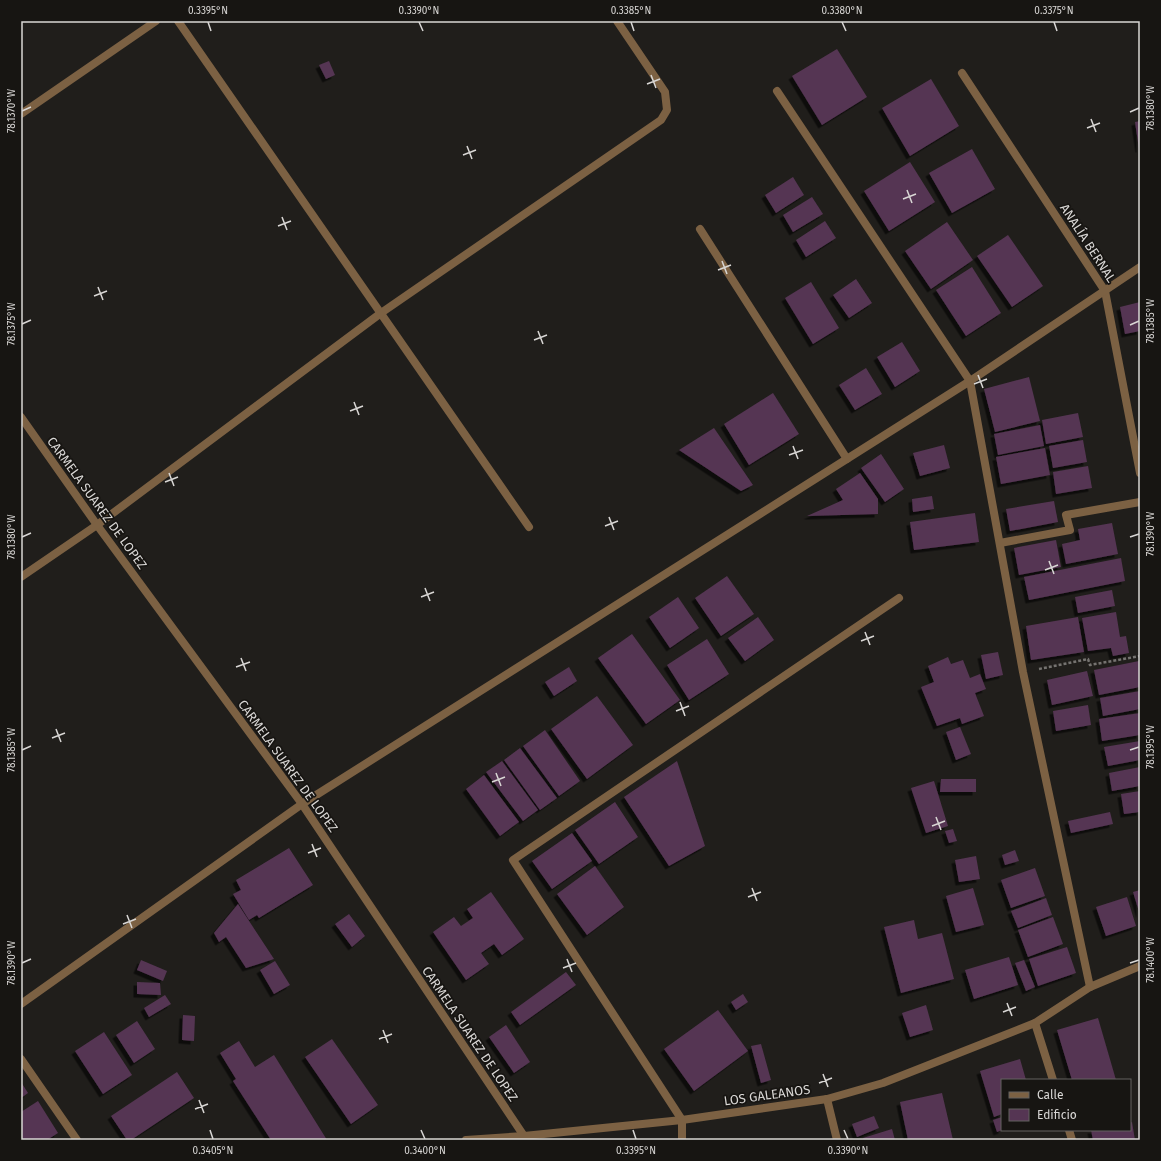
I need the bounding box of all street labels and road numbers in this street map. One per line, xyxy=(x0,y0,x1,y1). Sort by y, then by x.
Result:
street label: ANALÍA BERNAL xyxy=(1057,201,1119,285)
street label: CARMELA SUAREZ DE LOPEZ xyxy=(44,434,150,572)
street label: CARMELA SUAREZ DE LOPEZ xyxy=(235,697,341,835)
street label: CARMELA SUAREZ DE LOPEZ xyxy=(419,964,521,1105)
street label: LOS GALEANOS xyxy=(723,1082,811,1108)

